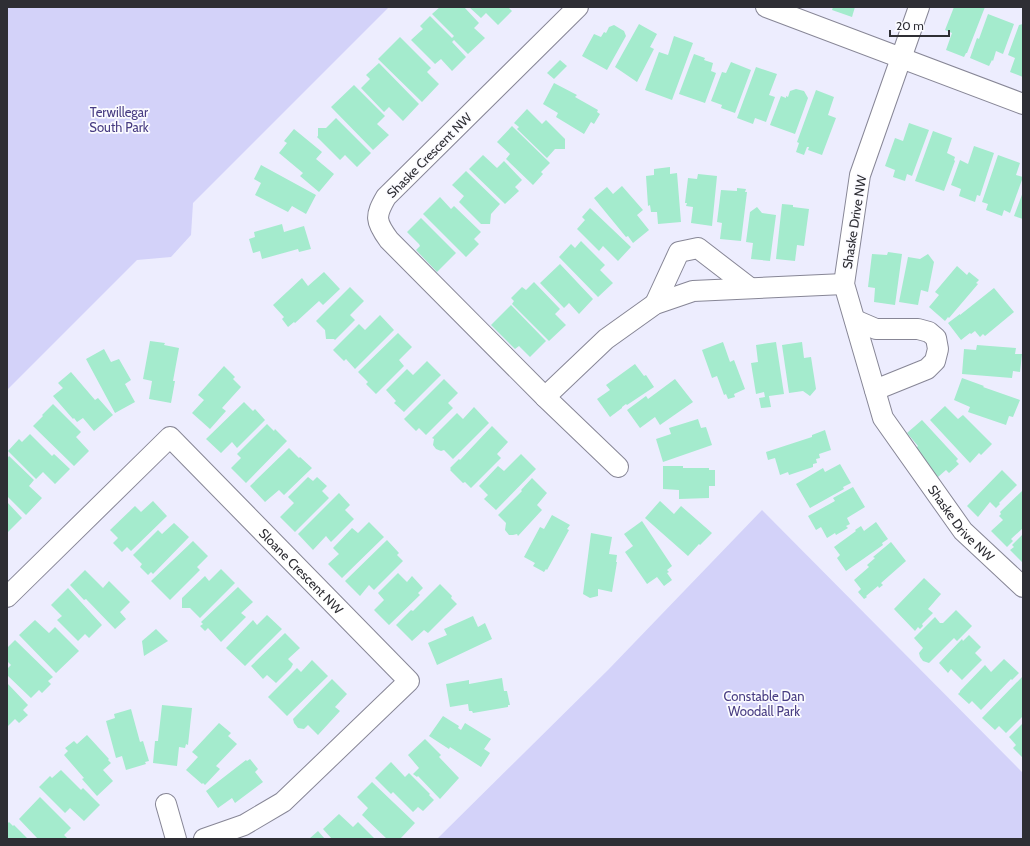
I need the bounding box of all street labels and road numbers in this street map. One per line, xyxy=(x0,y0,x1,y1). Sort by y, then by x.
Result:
street label: Shaske Crescent NW xyxy=(383,109,475,201)
street label: Shaske Drive NW xyxy=(839,173,869,270)
street label: Shaske Drive NW xyxy=(925,482,998,565)
street label: Sloane Crescent NW xyxy=(256,525,347,618)

